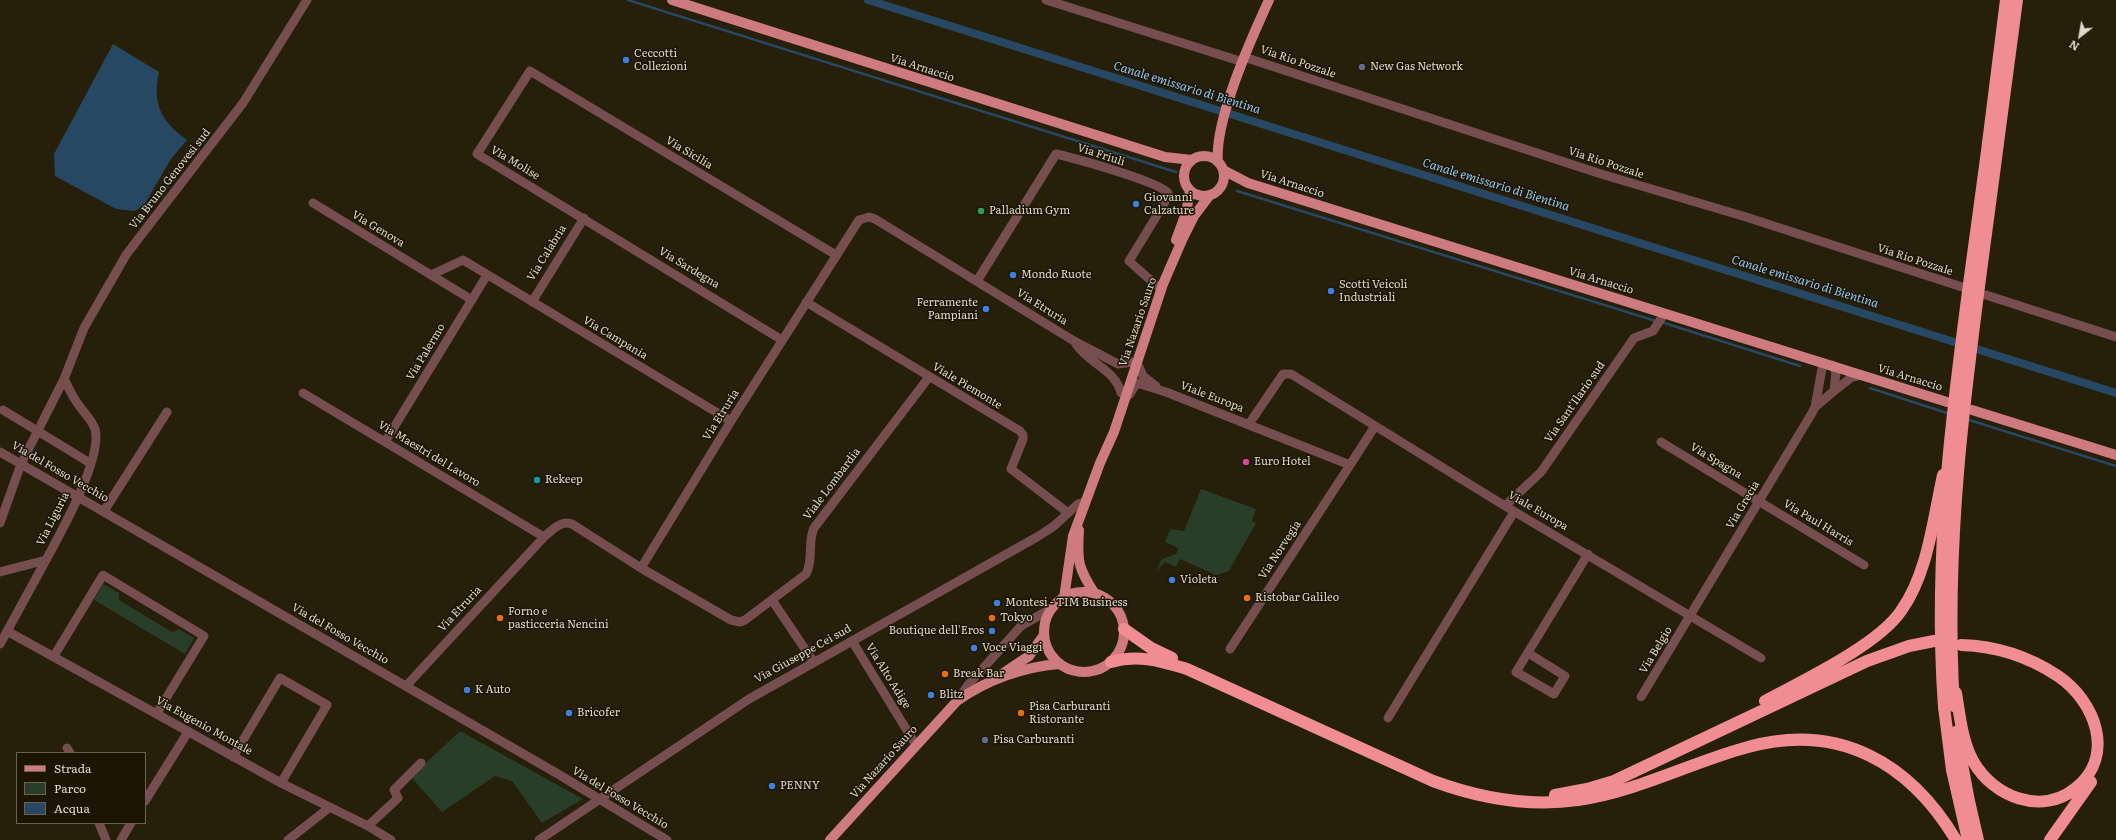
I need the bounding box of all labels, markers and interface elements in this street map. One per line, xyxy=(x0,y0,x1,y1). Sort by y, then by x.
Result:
north arrow xyxy=(2060,16,2100,56)
text: N xyxy=(2066,37,2082,56)
street label: Via Rio Pozzale xyxy=(1259,43,1337,81)
place label: Ceccotti Collezioni xyxy=(634,47,687,73)
street label: Via Arnaccio xyxy=(888,51,956,85)
marker: Ceccotti Collezioni xyxy=(621,55,631,65)
water label: Canale emissario di Bientina xyxy=(1112,59,1262,117)
place label: New Gas Network xyxy=(1370,60,1463,74)
marker: New Gas Network xyxy=(1357,62,1367,72)
street label: Via Bruno Genovesi sud xyxy=(127,126,213,232)
street label: Via Sicilia xyxy=(663,134,715,172)
street label: Via Friuli xyxy=(1075,141,1127,169)
street label: Via Molise xyxy=(488,143,542,183)
street label: Via Rio Pozzale xyxy=(1566,145,1646,181)
water label: Canale emissario di Bientina xyxy=(1421,156,1571,214)
street label: Via Arnaccio xyxy=(1258,167,1326,201)
place label: Giovanni Calzature xyxy=(1144,191,1194,217)
marker: Giovanni Calzature xyxy=(1131,199,1141,209)
place label: Palladium Gym xyxy=(989,204,1070,218)
marker: Palladium Gym xyxy=(976,206,986,216)
street label: Via Genova xyxy=(349,208,407,250)
street label: Via Calabria xyxy=(524,222,570,284)
street label: Via Rio Pozzale xyxy=(1875,242,1955,278)
street label: Via Sardegna xyxy=(656,245,722,291)
water label: Canale emissario di Bientina xyxy=(1730,253,1880,311)
street label: Via Arnaccio xyxy=(1567,265,1635,297)
place label: Mondo Ruote xyxy=(1021,268,1091,282)
marker: Mondo Ruote xyxy=(1008,270,1018,280)
street label: Via Nazario Sauro xyxy=(1117,276,1159,368)
place label: Scotti Veicoli Industriali xyxy=(1339,278,1408,304)
street label: Via Etruria xyxy=(1014,286,1070,328)
marker: Scotti Veicoli Industriali xyxy=(1326,286,1336,296)
place label: Ferramente Pampiani xyxy=(917,296,978,322)
marker: Ferramente Pampiani xyxy=(981,304,991,314)
street label: Via Campania xyxy=(580,313,650,363)
street label: Via Palermo xyxy=(404,321,448,383)
street label: Via Sant'Ilario sud xyxy=(1542,359,1608,445)
street label: Viale Piemonte xyxy=(930,360,1004,412)
street label: Via Arnaccio xyxy=(1876,362,1944,394)
street label: Viale Europa xyxy=(1178,379,1246,415)
street label: Via Etruria xyxy=(700,387,742,443)
street label: Via Maestri del Lavoro xyxy=(376,418,482,490)
street label: Via del Fosso Vecchio xyxy=(9,439,111,505)
street label: Via Spagna xyxy=(1688,440,1744,482)
street label: Viale Lombardia xyxy=(801,445,863,523)
place label: Euro Hotel xyxy=(1254,455,1311,469)
marker: Euro Hotel xyxy=(1241,457,1251,467)
place label: Rekeep xyxy=(545,473,583,487)
marker: Rekeep xyxy=(532,475,542,485)
street label: Via Grecia xyxy=(1723,479,1763,531)
street label: Viale Europa xyxy=(1506,489,1570,533)
street label: Via Liguria xyxy=(34,490,72,548)
street label: Via Paul Harris xyxy=(1781,497,1855,549)
street label: Via Norvegia xyxy=(1256,518,1304,582)
place label: Violeta xyxy=(1180,573,1217,587)
marker: Violeta xyxy=(1167,575,1177,585)
street label: Via Etruria xyxy=(435,583,485,635)
place label: Ristobar Galileo xyxy=(1255,591,1339,605)
marker: Ristobar Galileo xyxy=(1242,593,1252,603)
place label: Montesi - TIM Business xyxy=(1005,596,1127,610)
marker: Montesi - TIM Business xyxy=(992,598,1002,608)
street label: Via del Fosso Vecchio xyxy=(289,601,391,667)
place label: Forno e pasticceria Nencini xyxy=(508,605,609,631)
place label: Tokyo xyxy=(1000,611,1033,625)
marker: Forno e pasticceria Nencini xyxy=(495,613,505,623)
marker: Tokyo xyxy=(987,613,997,623)
street label: Via Giuseppe Cei sud xyxy=(752,622,854,686)
place label: Boutique dell'Eros xyxy=(889,624,984,638)
street label: Via Belgio xyxy=(1637,624,1675,676)
marker: Boutique dell'Eros xyxy=(987,626,997,636)
street label: Via Alto Adige xyxy=(863,641,913,711)
place label: Voce Viaggi xyxy=(982,641,1042,655)
marker: Voce Viaggi xyxy=(969,643,979,653)
place label: Break Bar xyxy=(953,667,1004,681)
marker: Break Bar xyxy=(940,669,950,679)
place label: K Auto xyxy=(475,683,511,697)
marker: K Auto xyxy=(462,685,472,695)
place label: Blitz xyxy=(939,688,963,702)
marker: Blitz xyxy=(926,690,936,700)
street label: Via Eugenio Montale xyxy=(153,694,255,758)
place label: Pisa Carburanti Ristorante xyxy=(1029,700,1110,726)
place label: Bricofer xyxy=(577,706,620,720)
marker: Bricofer xyxy=(564,708,574,718)
marker: Pisa Carburanti Ristorante xyxy=(1016,708,1026,718)
street label: Via Nazario Sauro xyxy=(848,723,920,801)
place label: Pisa Carburanti xyxy=(993,733,1074,747)
marker: Pisa Carburanti xyxy=(980,735,990,745)
legend xyxy=(16,752,146,824)
text: Strada xyxy=(54,759,92,777)
street label: Via del Fosso Vecchio xyxy=(569,764,671,832)
text: Parco xyxy=(54,779,86,797)
place label: PENNY xyxy=(780,779,820,793)
marker: PENNY xyxy=(767,781,777,791)
text: Acqua xyxy=(54,799,90,817)

